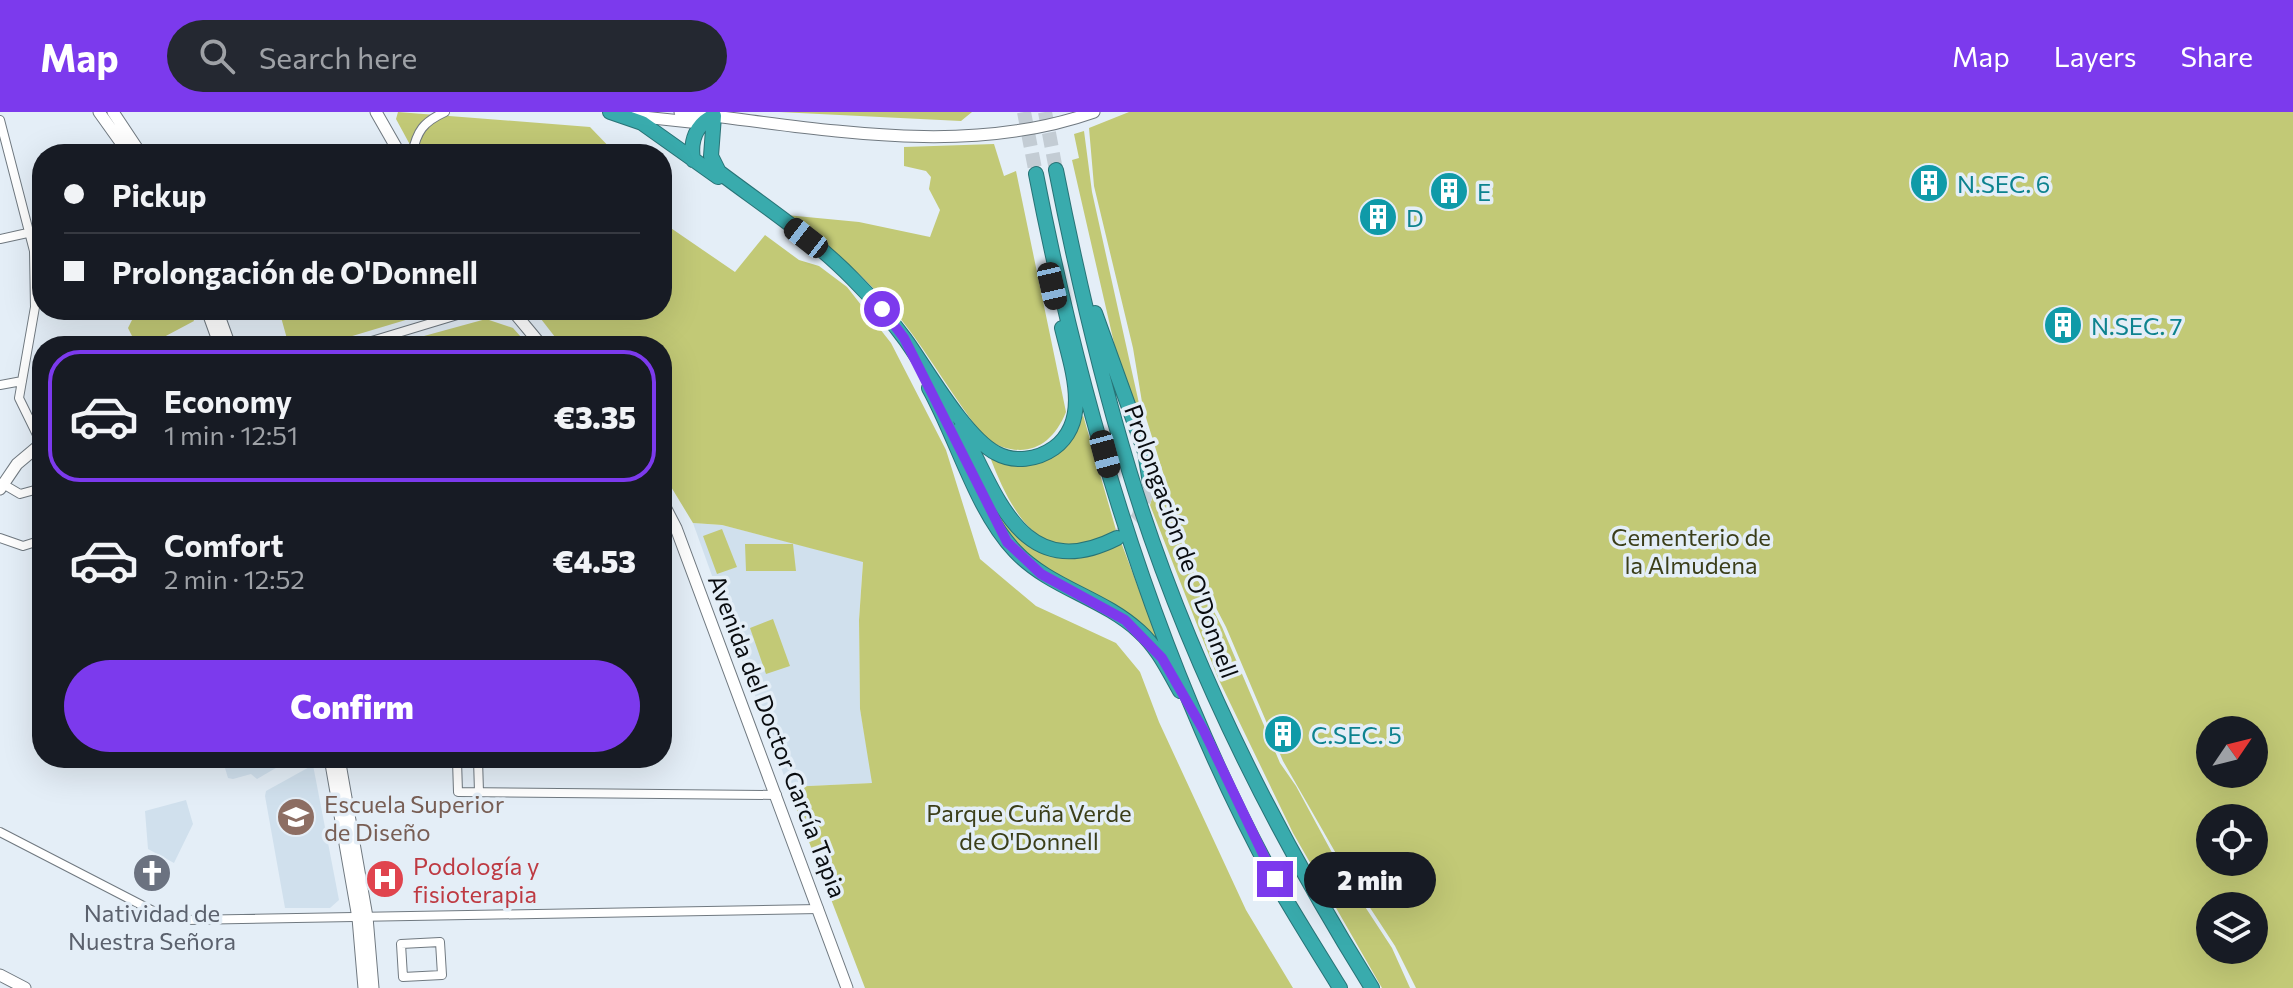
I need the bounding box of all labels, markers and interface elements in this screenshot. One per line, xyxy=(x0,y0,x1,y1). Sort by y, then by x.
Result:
search box xyxy=(167,20,727,92)
text: Map xyxy=(40,33,119,80)
icon: search xyxy=(195,34,239,78)
text: Search here xyxy=(259,38,417,75)
text: Map xyxy=(1952,39,2010,73)
text: Layers xyxy=(2054,39,2136,73)
text: Share xyxy=(2180,39,2253,73)
building icon: N.SEC. 6 xyxy=(1908,162,1950,204)
place label: N.SEC. 6 xyxy=(1957,169,2050,198)
building icon: E xyxy=(1428,170,1470,212)
text: Pickup xyxy=(112,176,206,213)
place label: E xyxy=(1477,177,1491,206)
building icon: D xyxy=(1357,196,1399,238)
place label: D xyxy=(1406,203,1424,232)
car xyxy=(780,214,832,262)
text: Prolongación de O'Donnell xyxy=(112,253,478,290)
car xyxy=(1035,260,1069,312)
route start xyxy=(864,291,900,327)
building icon: N.SEC. 7 xyxy=(2042,304,2084,346)
place label: N.SEC. 7 xyxy=(2091,311,2182,340)
icon: car xyxy=(68,380,140,452)
text: Economy xyxy=(164,382,292,419)
text: €3.35 xyxy=(554,398,636,435)
street label: Prolongación de O'Donnell xyxy=(1119,400,1245,682)
text: 1 min · 12:51 xyxy=(164,419,298,450)
car xyxy=(1087,428,1123,480)
park label: Cementerio de la Almudena xyxy=(1611,522,1771,579)
icon: car xyxy=(68,524,140,596)
text: Comfort xyxy=(164,526,283,563)
text: €4.53 xyxy=(553,542,636,579)
text: 2 min · 12:52 xyxy=(164,563,305,594)
street label: Avenida del Doctor García Tapia xyxy=(703,570,853,902)
button: Confirm xyxy=(64,660,640,752)
building icon: C.SEC. 5 xyxy=(1262,713,1304,755)
north arrow xyxy=(2196,716,2268,788)
map controls xyxy=(2196,716,2268,964)
place label: C.SEC. 5 xyxy=(1311,720,1402,749)
place label: Escuela Superior de Diseño xyxy=(324,789,505,846)
school or university icon: Escuela Superior de Diseño xyxy=(275,796,317,838)
park label: Parque Cuña Verde de O'Donnell xyxy=(926,798,1132,855)
button: locate xyxy=(2196,804,2268,876)
place label: Podología y fisioterapia xyxy=(413,851,539,908)
callout: 2 min xyxy=(1303,851,1435,907)
church icon: Natividad de Nuestra Señora xyxy=(131,852,173,894)
hospital icon: Podología y fisioterapia xyxy=(364,858,406,900)
route end xyxy=(1257,861,1293,897)
text: 2 min xyxy=(1337,864,1403,895)
button: layers xyxy=(2196,892,2268,964)
place label: Natividad de Nuestra Señora xyxy=(68,898,236,955)

